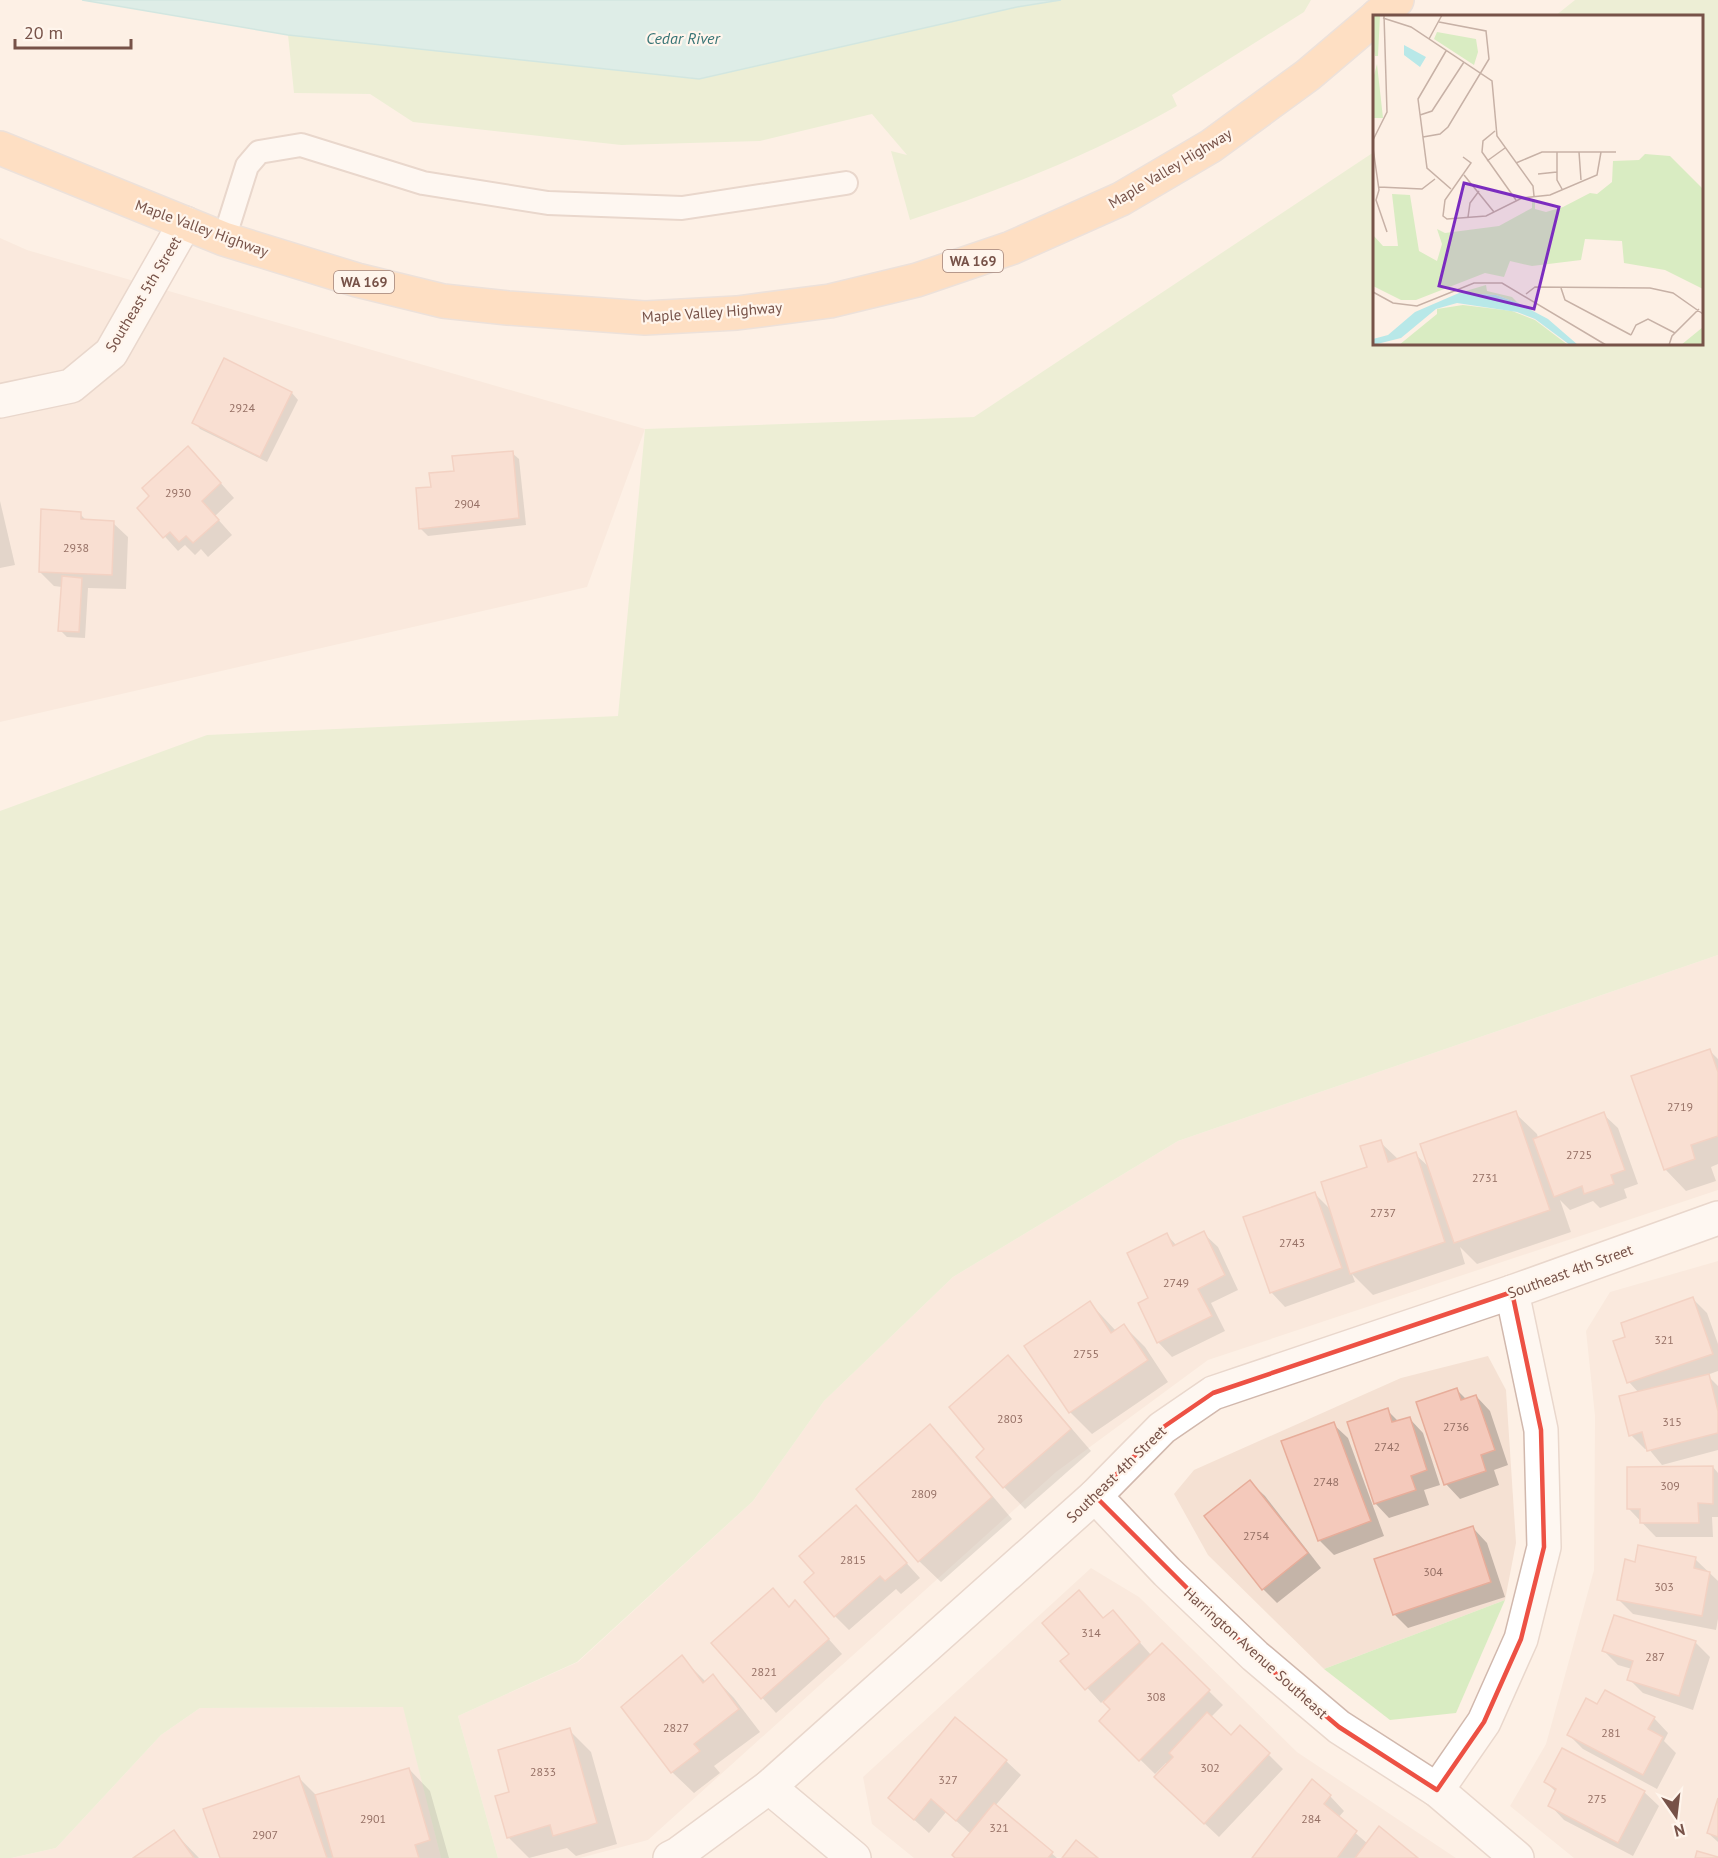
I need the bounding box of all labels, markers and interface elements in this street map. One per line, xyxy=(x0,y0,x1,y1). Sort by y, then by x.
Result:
scale bar xyxy=(15,12,130,50)
inset map xyxy=(1373,15,1703,345)
text: 20 m xyxy=(24,21,63,44)
water label: Cedar River xyxy=(646,28,721,48)
street label: Maple Valley Highway xyxy=(1105,124,1235,212)
street label: Maple Valley Highway xyxy=(133,195,271,261)
street label: Southeast 5th Street xyxy=(101,233,185,355)
road number: WA 169 xyxy=(943,250,1003,272)
road number: WA 169 xyxy=(334,271,394,293)
street label: Maple Valley Highway xyxy=(641,298,783,326)
house number: 2924 xyxy=(229,400,256,415)
house number: 2930 xyxy=(165,485,192,500)
house number: 2904 xyxy=(454,496,481,511)
house number: 2938 xyxy=(63,540,89,555)
house number: 2719 xyxy=(1667,1099,1693,1114)
house number: 2725 xyxy=(1566,1147,1592,1162)
house number: 2731 xyxy=(1472,1170,1498,1185)
house number: 2737 xyxy=(1370,1205,1396,1220)
house number: 2743 xyxy=(1279,1235,1305,1250)
street label: Southeast 4th Street xyxy=(1505,1240,1635,1302)
house number: 2749 xyxy=(1163,1275,1189,1290)
house number: 321 xyxy=(1654,1332,1674,1347)
house number: 2755 xyxy=(1073,1346,1099,1361)
house number: 2803 xyxy=(997,1411,1023,1426)
house number: 315 xyxy=(1662,1414,1682,1429)
house number: 2736 xyxy=(1443,1419,1469,1434)
street label: Southeast 4th Street xyxy=(1062,1421,1170,1527)
house number: 2742 xyxy=(1374,1439,1400,1454)
house number: 2748 xyxy=(1313,1474,1339,1489)
house number: 309 xyxy=(1660,1478,1680,1493)
house number: 2809 xyxy=(911,1486,937,1501)
house number: 2754 xyxy=(1243,1528,1270,1543)
house number: 2815 xyxy=(840,1552,866,1567)
house number: 304 xyxy=(1423,1564,1443,1579)
house number: 303 xyxy=(1654,1579,1674,1594)
street label: Harrington Avenue Southeast xyxy=(1180,1583,1332,1723)
house number: 314 xyxy=(1081,1625,1101,1640)
house number: 287 xyxy=(1645,1649,1665,1664)
house number: 2821 xyxy=(751,1664,777,1679)
house number: 308 xyxy=(1146,1689,1166,1704)
house number: 2827 xyxy=(663,1720,689,1735)
house number: 281 xyxy=(1601,1725,1621,1740)
house number: 302 xyxy=(1200,1760,1220,1775)
house number: 2833 xyxy=(530,1764,556,1779)
house number: 327 xyxy=(938,1772,958,1787)
north arrow xyxy=(1646,1786,1706,1846)
house number: 275 xyxy=(1587,1791,1607,1806)
house number: 2901 xyxy=(360,1811,386,1826)
house number: 284 xyxy=(1301,1811,1321,1826)
house number: 321 xyxy=(989,1820,1009,1835)
text: N xyxy=(1672,1820,1687,1842)
house number: 2907 xyxy=(252,1827,278,1842)

